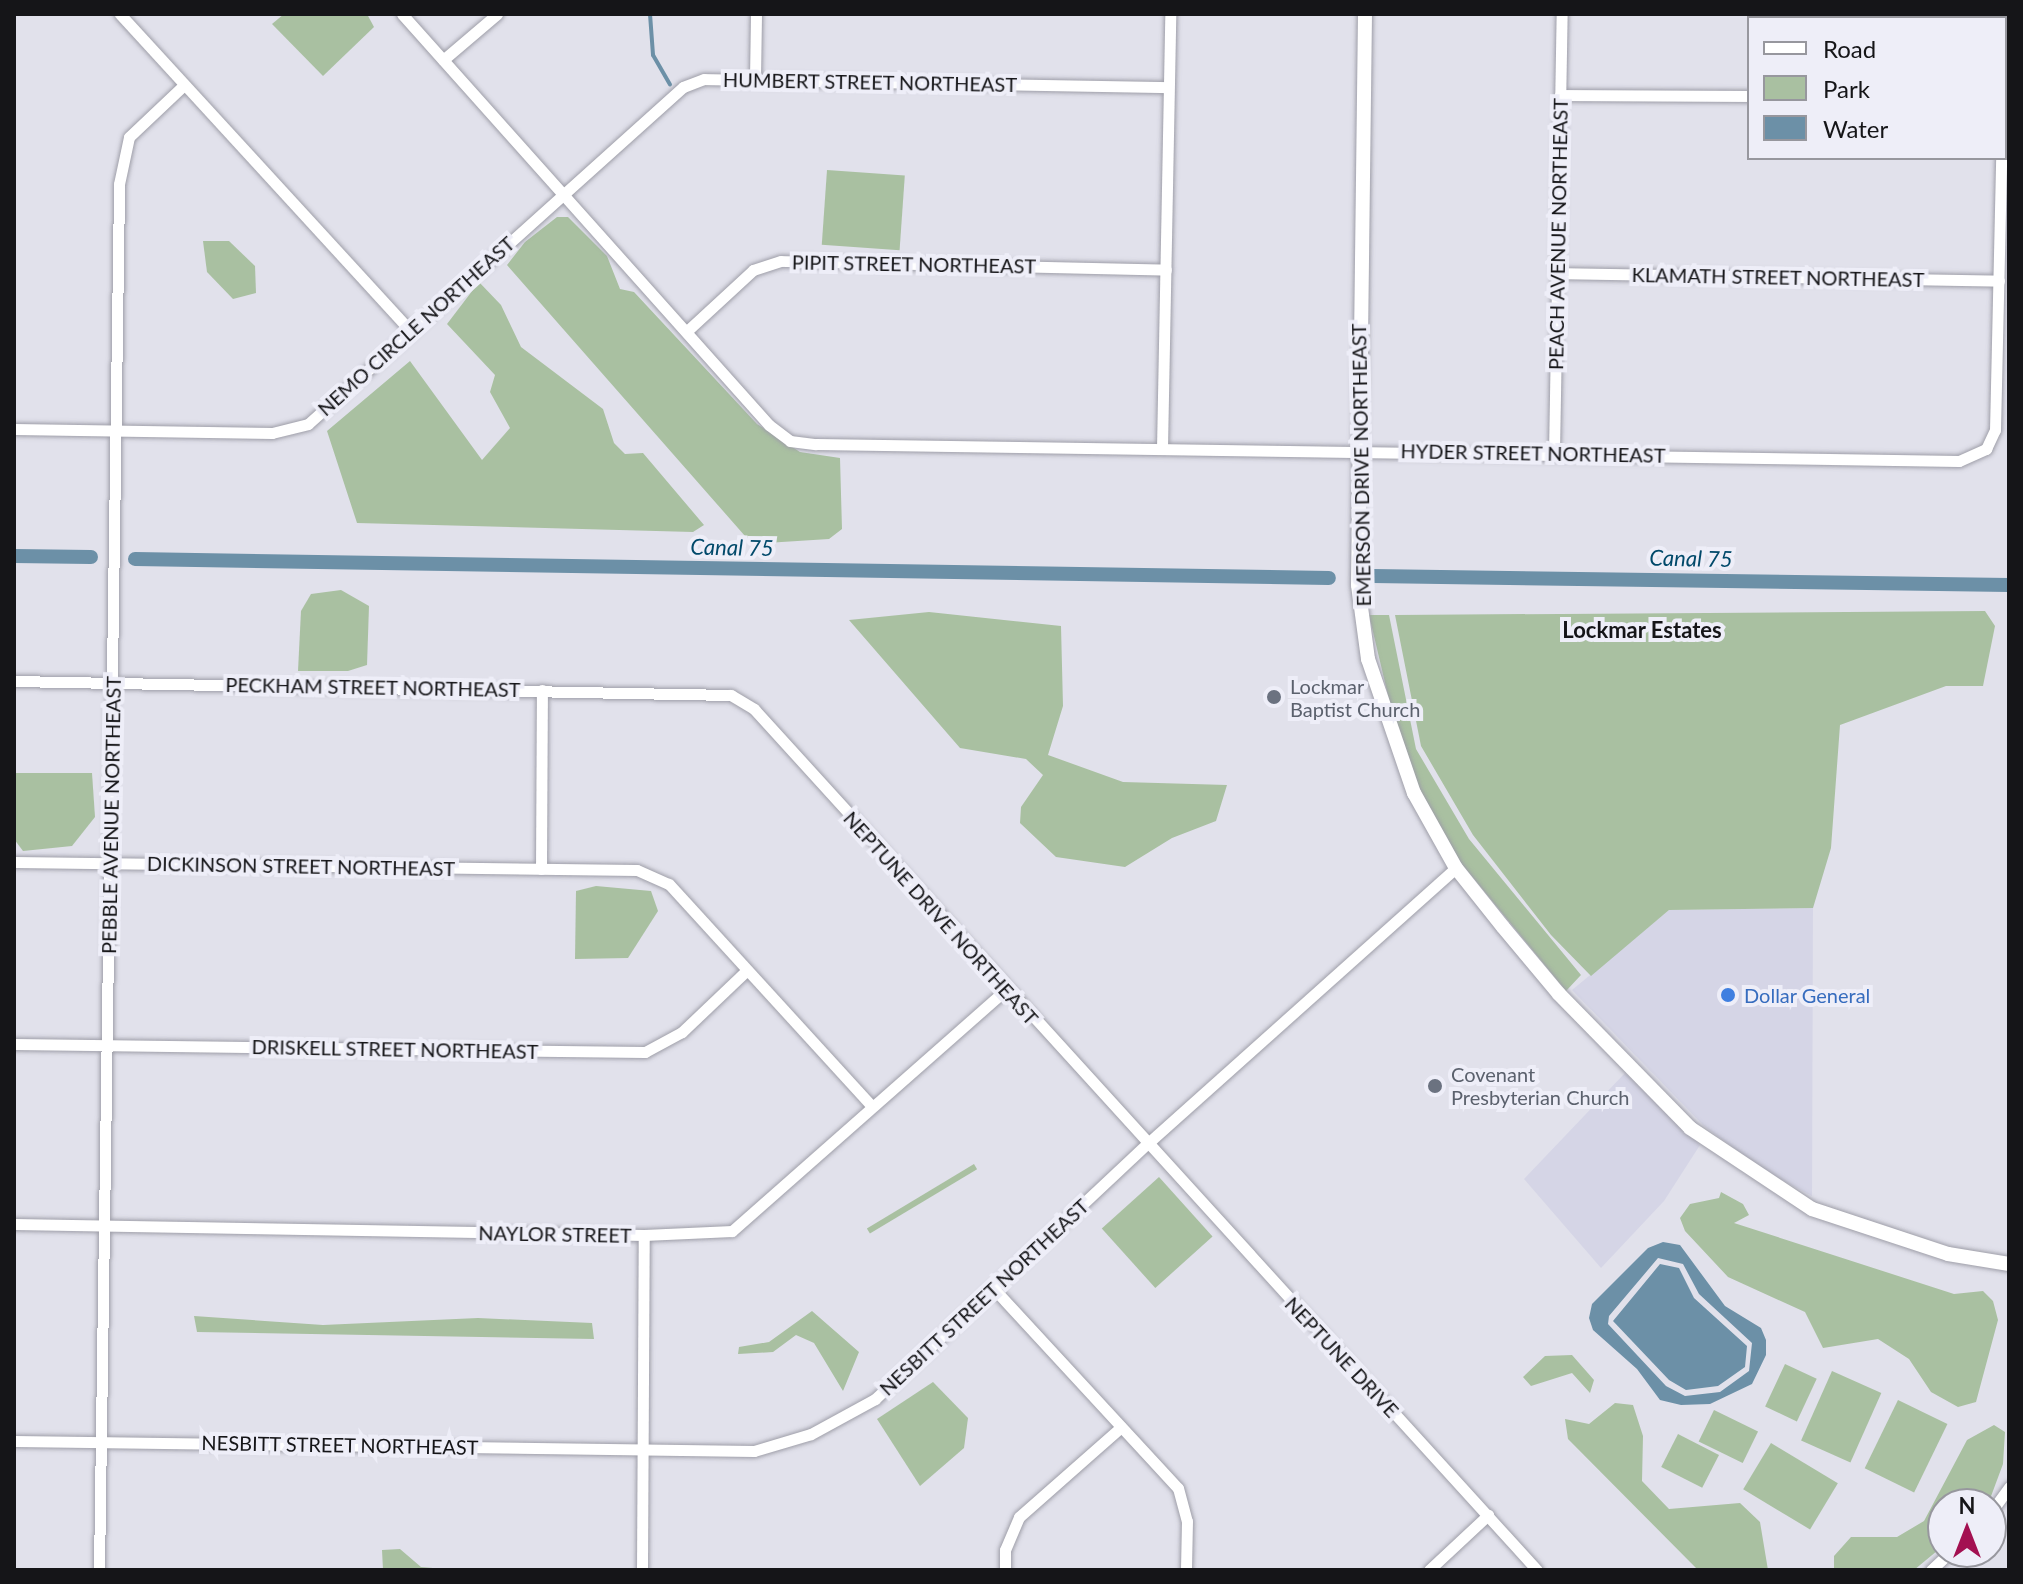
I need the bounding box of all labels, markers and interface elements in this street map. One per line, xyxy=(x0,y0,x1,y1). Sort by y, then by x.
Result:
legend xyxy=(1747,16,2007,160)
text: Road xyxy=(1823,34,1876,63)
street label: HUMBERT STREET NORTHEAST xyxy=(722,67,1018,97)
text: Park xyxy=(1823,74,1870,103)
street label: PEACH AVENUE NORTHEAST xyxy=(1544,97,1572,371)
text: Water xyxy=(1823,114,1888,143)
street label: NEMO CIRCLE NORTHEAST xyxy=(313,231,519,421)
street label: PIPIT STREET NORTHEAST xyxy=(791,250,1037,278)
street label: KLAMATH STREET NORTHEAST xyxy=(1631,262,1925,292)
street label: EMERSON DRIVE NORTHEAST xyxy=(1347,323,1375,607)
street label: HYDER STREET NORTHEAST xyxy=(1400,439,1666,467)
water label: Canal 75 xyxy=(690,533,774,561)
water label: Canal 75 xyxy=(1649,544,1733,572)
district label: Lockmar Estates xyxy=(1562,617,1722,643)
street label: PECKHAM STREET NORTHEAST xyxy=(225,672,521,702)
place label: Lockmar Baptist Church xyxy=(1290,674,1420,721)
street label: PEBBLE AVENUE NORTHEAST xyxy=(97,675,125,955)
marker: Lockmar Baptist Church xyxy=(1265,688,1283,706)
street label: NEPTUNE DRIVE NORTHEAST xyxy=(839,806,1043,1030)
street label: DICKINSON STREET NORTHEAST xyxy=(146,851,456,881)
place label: Dollar General xyxy=(1744,983,1871,1007)
marker: Dollar General xyxy=(1719,986,1737,1004)
street label: DRISKELL STREET NORTHEAST xyxy=(251,1034,539,1064)
place label: Covenant Presbyterian Church xyxy=(1451,1062,1629,1109)
marker: Covenant Presbyterian Church xyxy=(1426,1077,1444,1095)
street label: NESBITT STREET NORTHEAST xyxy=(874,1193,1094,1401)
street label: NAYLOR STREET xyxy=(478,1221,632,1247)
street label: NEPTUNE DRIVE xyxy=(1280,1292,1404,1422)
street label: NESBITT STREET NORTHEAST xyxy=(201,1431,479,1459)
north arrow xyxy=(1927,1488,2007,1568)
text: N xyxy=(1959,1492,1975,1519)

